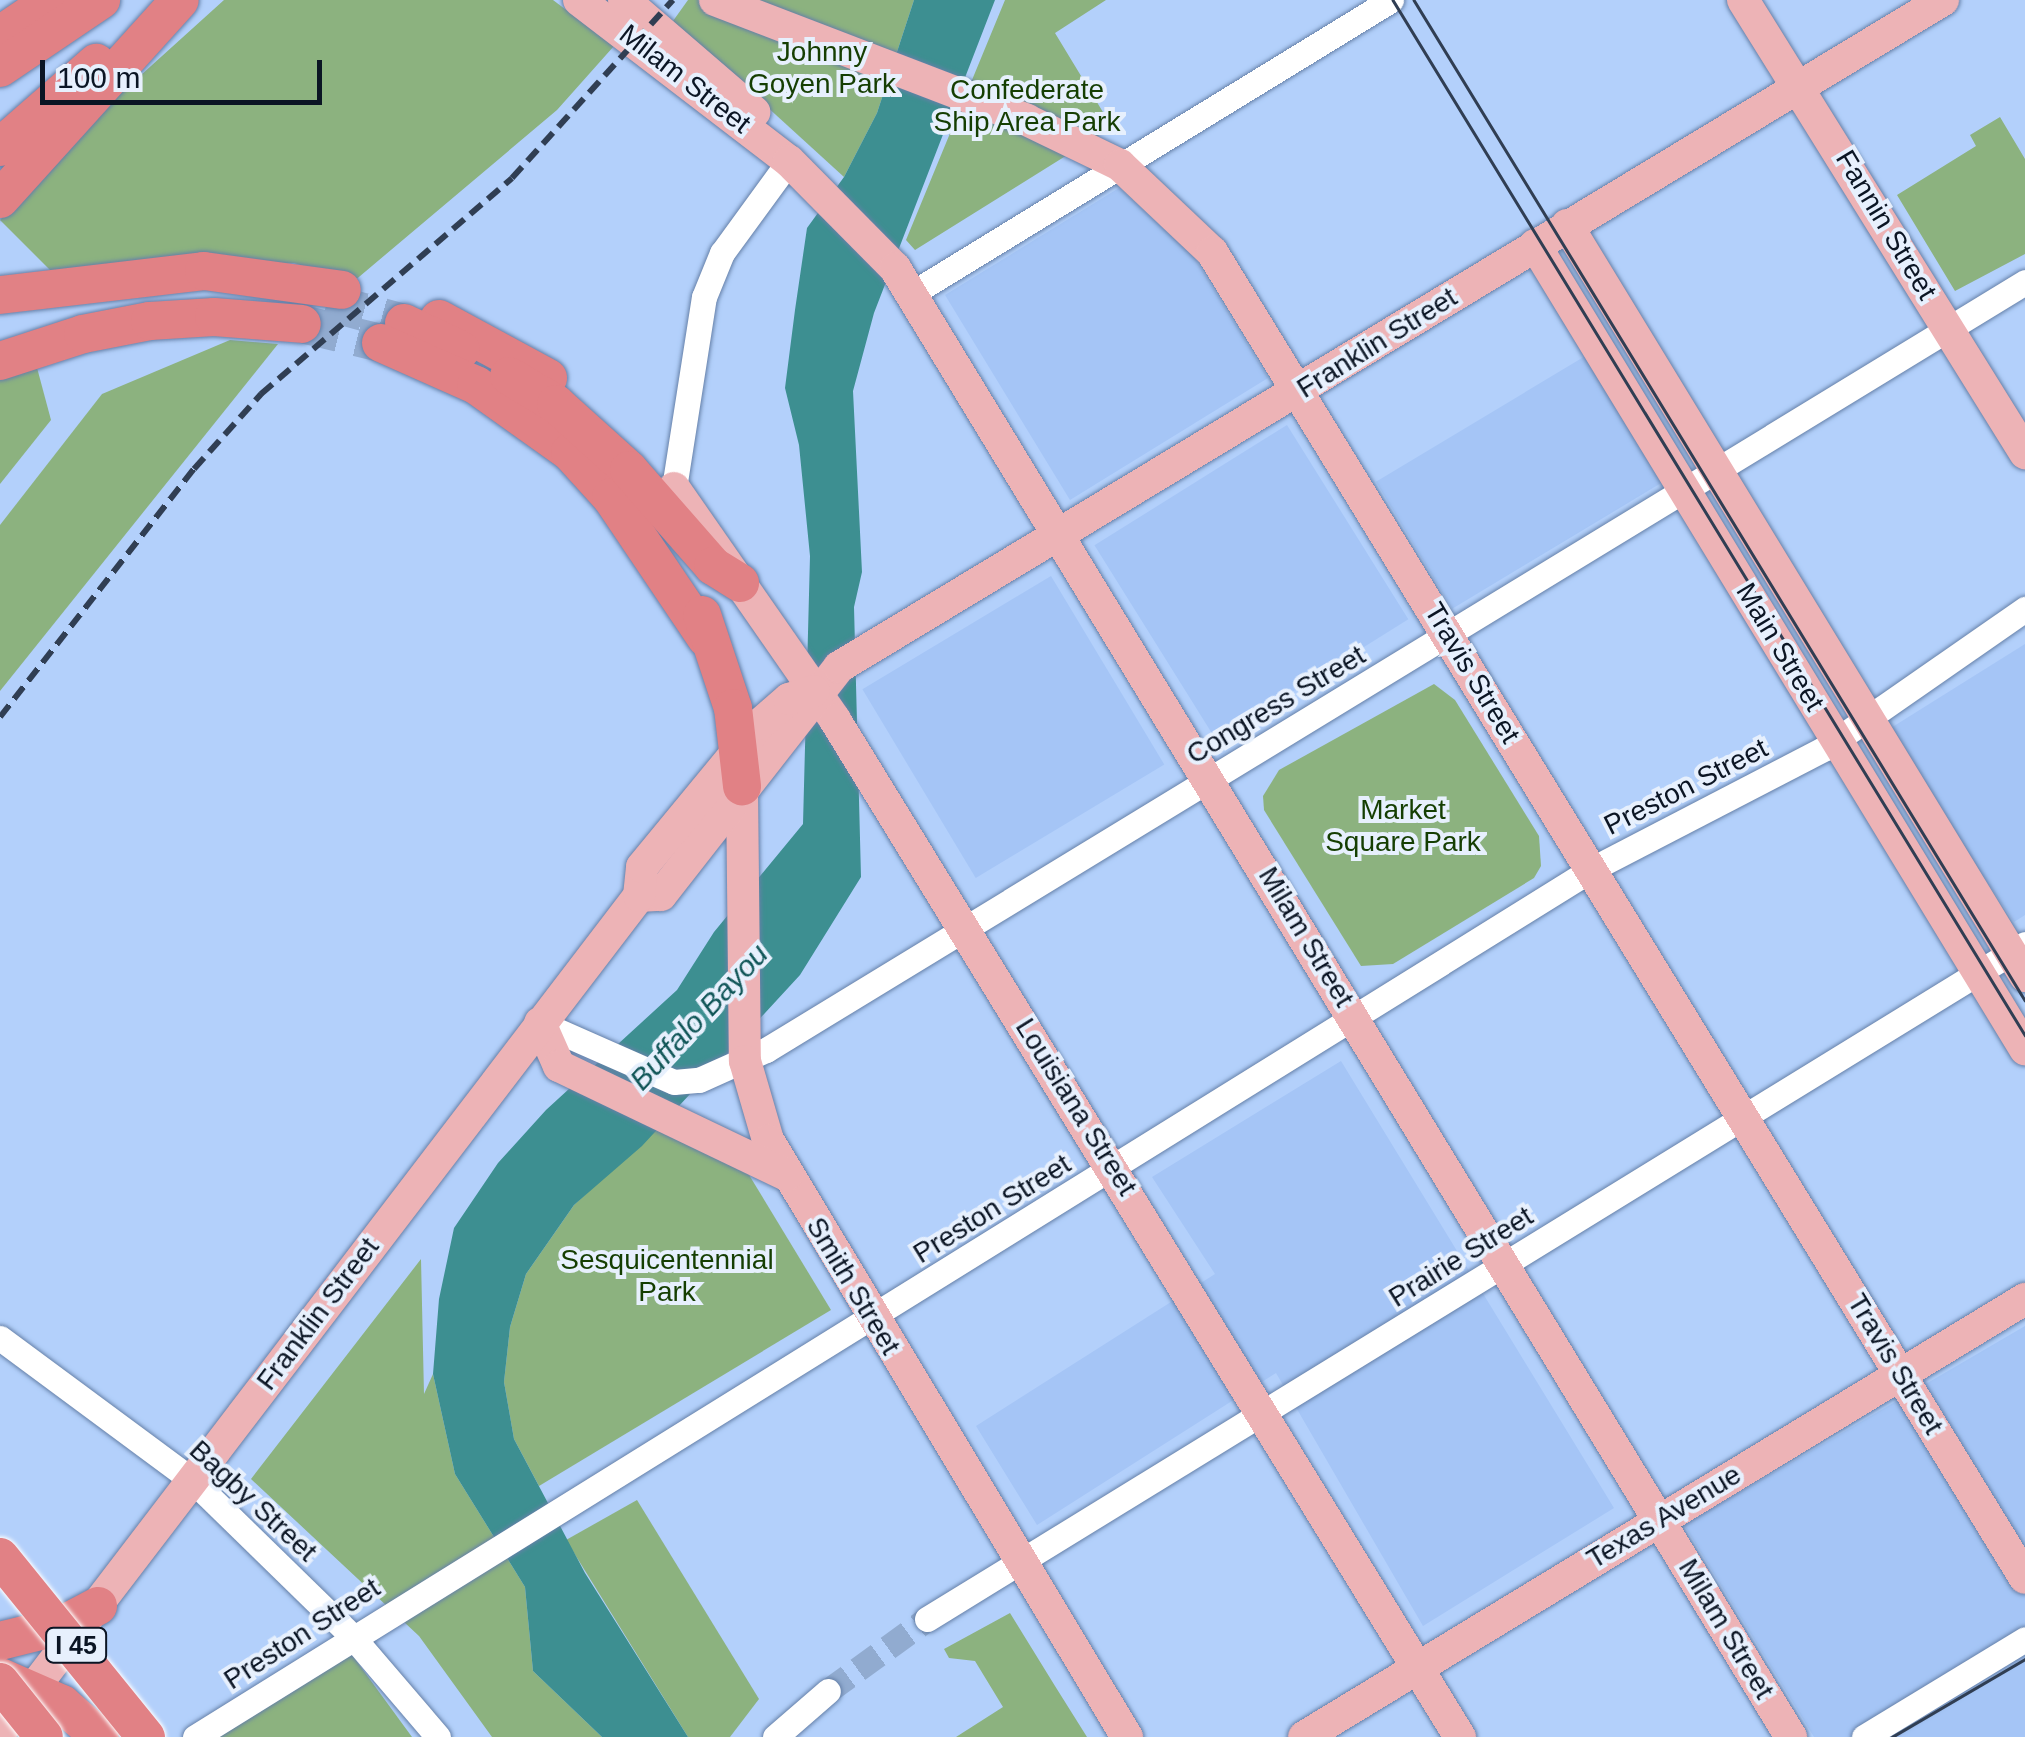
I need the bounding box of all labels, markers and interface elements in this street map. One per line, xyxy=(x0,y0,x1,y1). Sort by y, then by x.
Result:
street label: Milam Street xyxy=(613,17,757,141)
park label: Johnny Goyen Park xyxy=(748,35,896,101)
scale bar xyxy=(45,40,328,102)
text: 100 m xyxy=(57,61,140,94)
park label: Confederate Ship Area Park xyxy=(933,73,1121,139)
street label: Fannin Street xyxy=(1828,144,1944,306)
street label: Franklin Street xyxy=(1291,281,1463,405)
street label: Main Street xyxy=(1729,577,1831,717)
street label: Travis Street xyxy=(1417,597,1527,749)
street label: Congress Street xyxy=(1181,638,1371,772)
street label: Preston Street xyxy=(1599,731,1773,843)
park label: Market Square Park xyxy=(1325,793,1481,859)
street label: Milam Street xyxy=(1251,861,1361,1013)
water label: Buffalo Bayou xyxy=(622,936,776,1098)
street label: Louisiana Street xyxy=(1008,1012,1144,1202)
street label: Preston Street xyxy=(907,1147,1077,1271)
street label: Prairie Street xyxy=(1383,1199,1539,1315)
street label: Smith Street xyxy=(799,1211,907,1361)
street label: Franklin Street xyxy=(250,1231,386,1397)
park label: Sesquicentennial Park xyxy=(560,1243,774,1309)
street label: Travis Street xyxy=(1840,1288,1950,1440)
street label: Bagby Street xyxy=(182,1434,324,1568)
street label: Texas Avenue xyxy=(1580,1457,1748,1577)
street label: Milam Street xyxy=(1671,1553,1781,1705)
street label: Preston Street xyxy=(218,1571,386,1697)
road number: I 45 xyxy=(44,1625,108,1665)

